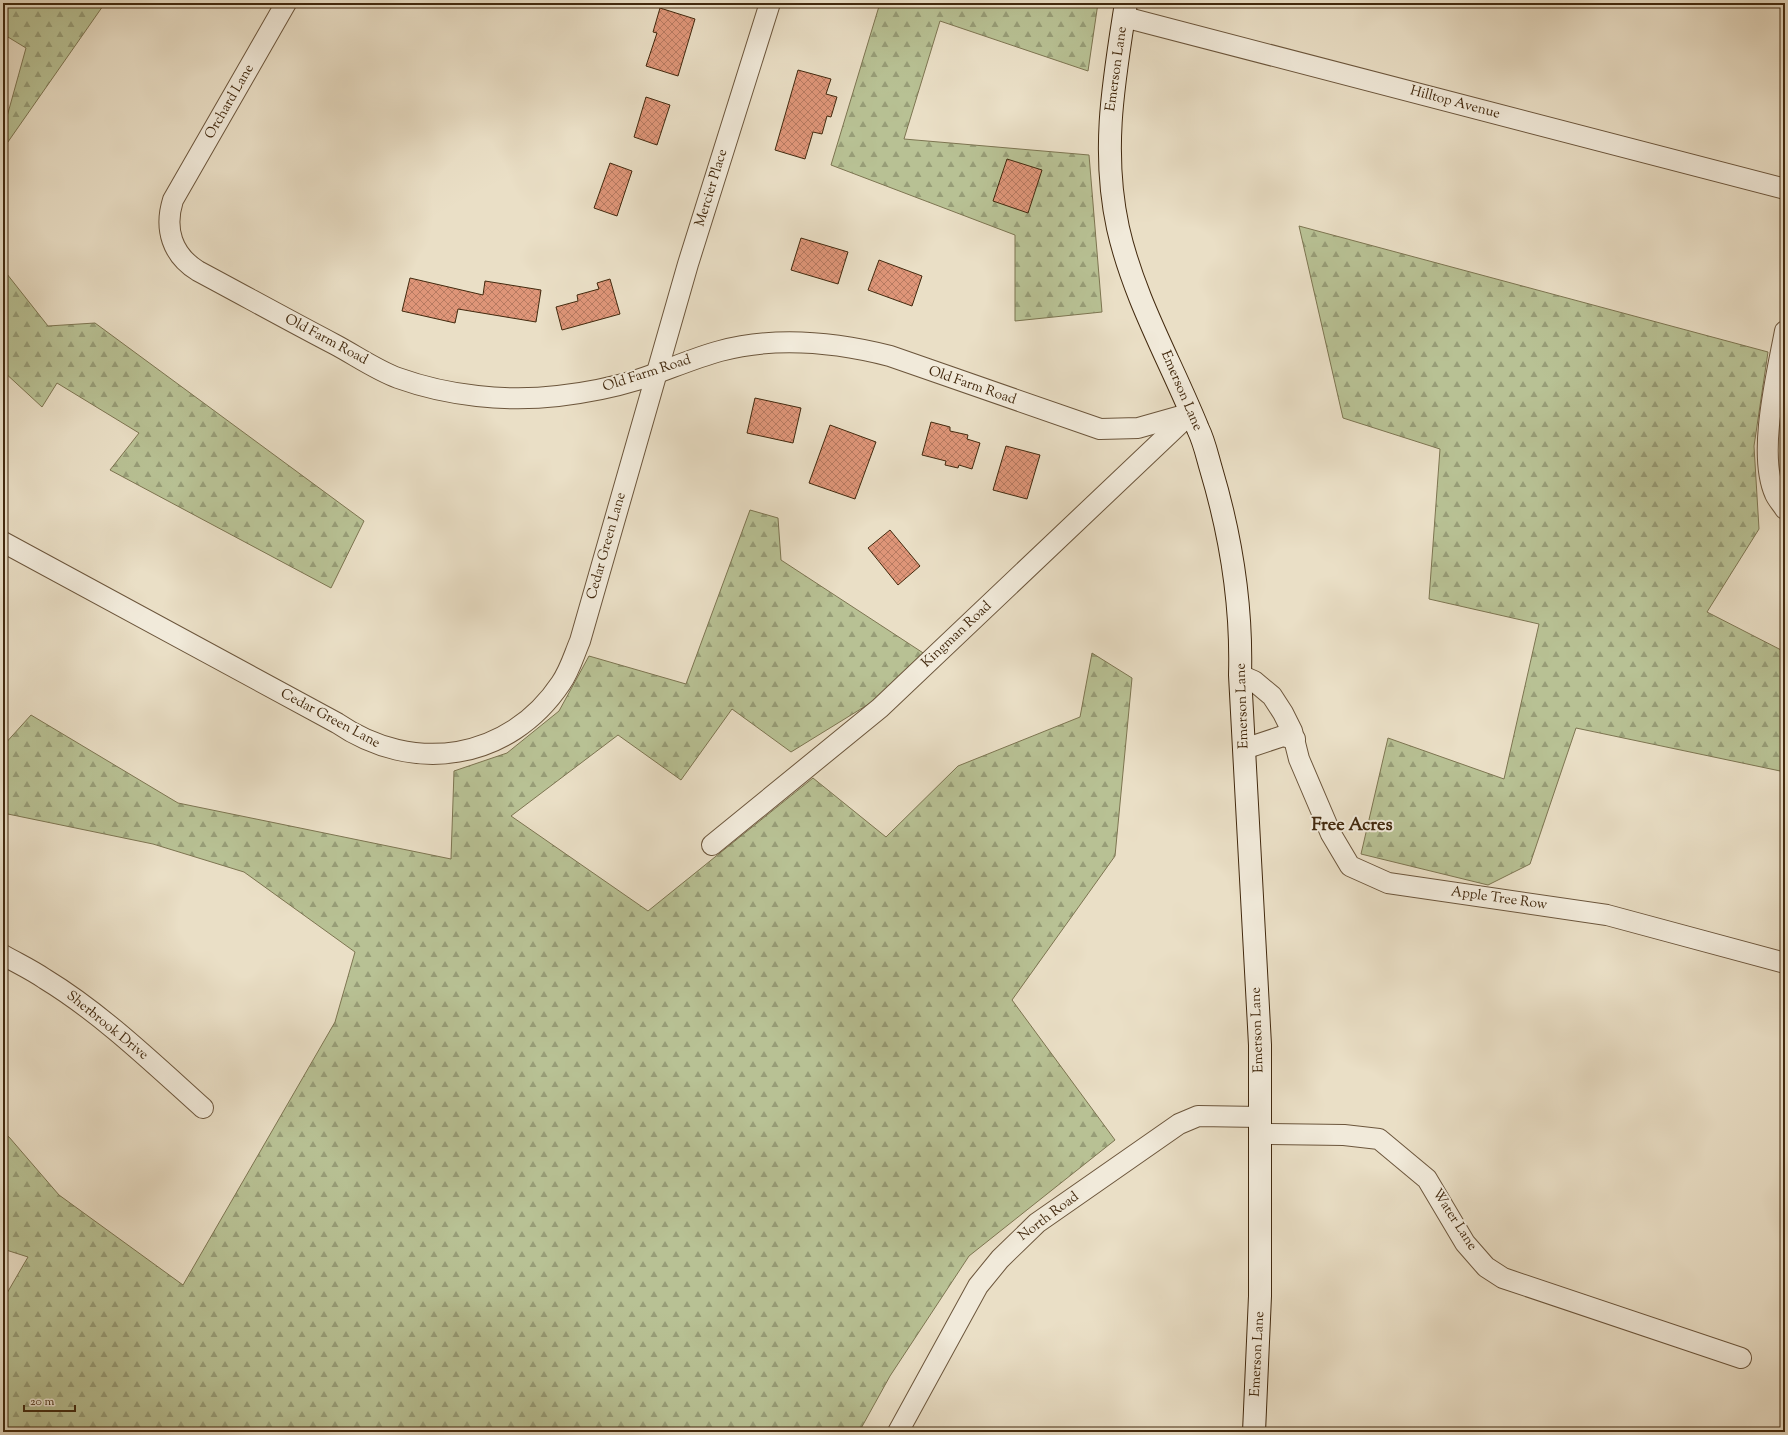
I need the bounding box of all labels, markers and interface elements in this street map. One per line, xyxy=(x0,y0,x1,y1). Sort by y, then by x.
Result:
street label: Emerson Lane xyxy=(1101,25,1133,113)
street label: Orchard Lane xyxy=(200,61,260,143)
street label: Hilltop Avenue xyxy=(1408,81,1502,125)
street label: Mercier Place xyxy=(691,147,733,229)
street label: Old Farm Road xyxy=(281,310,371,370)
street label: Emerson Lane xyxy=(1155,348,1207,434)
street label: Old Farm Road xyxy=(600,350,694,398)
street label: Old Farm Road xyxy=(925,362,1019,410)
street label: Cedar Green Lane xyxy=(582,490,632,602)
street label: Kingman Road xyxy=(917,597,997,673)
street label: Emerson Lane xyxy=(1232,663,1254,749)
street label: Cedar Green Lane xyxy=(277,684,383,754)
district label: Free Acres xyxy=(1311,813,1393,839)
street label: Apple Tree Row xyxy=(1450,882,1549,916)
street label: Sherbrook Drive xyxy=(62,987,152,1065)
street label: Emerson Lane xyxy=(1247,987,1269,1073)
street label: Water Lane xyxy=(1427,1185,1481,1255)
street label: North Road xyxy=(1014,1187,1084,1246)
street label: Emerson Lane xyxy=(1246,1311,1270,1397)
scale bar xyxy=(24,1387,75,1413)
text: 20 m xyxy=(30,1393,55,1411)

